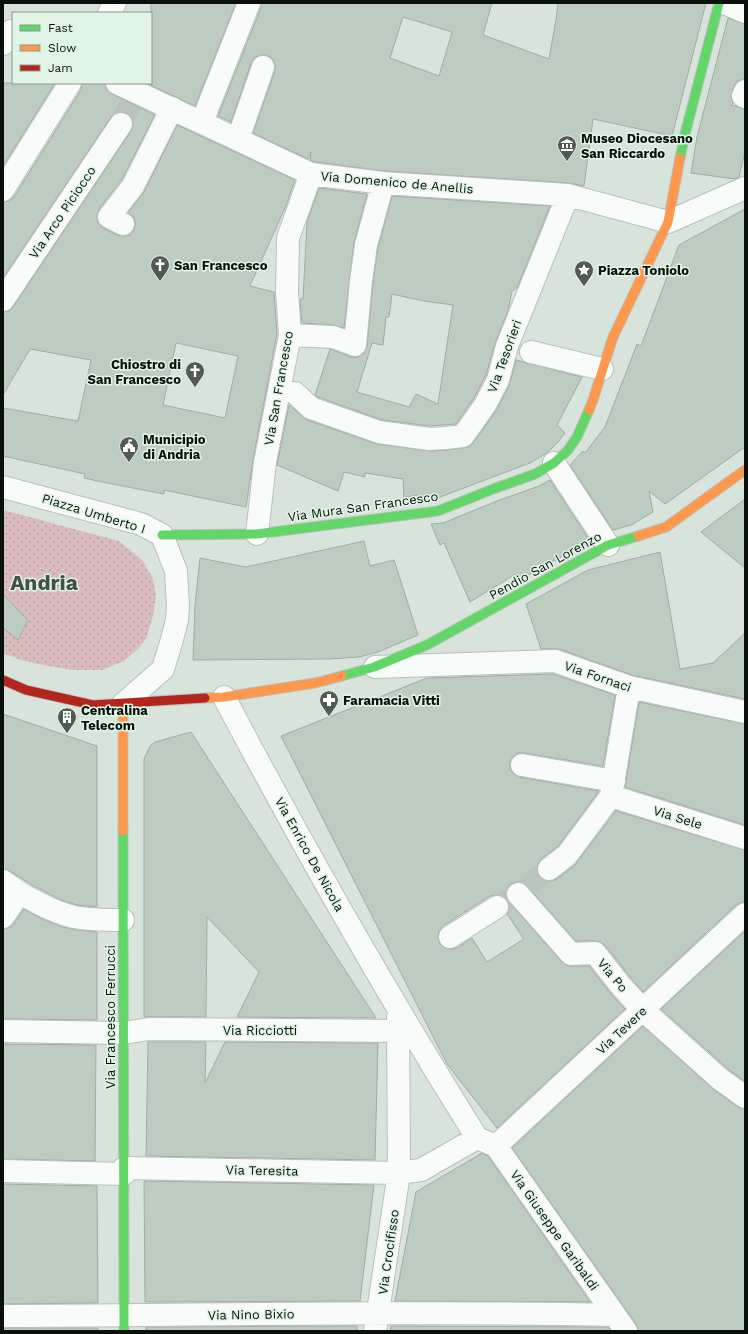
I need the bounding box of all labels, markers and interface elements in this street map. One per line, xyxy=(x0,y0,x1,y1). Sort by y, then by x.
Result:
legend xyxy=(12,12,152,84)
text: Fast xyxy=(48,21,73,35)
text: Slow xyxy=(48,41,76,55)
text: Jam xyxy=(48,61,73,75)
place label: Museo Diocesano San Riccardo xyxy=(581,131,693,161)
museum icon: Museo Diocesano San Riccardo xyxy=(556,134,578,162)
street label: Via Arco Piciocco xyxy=(26,163,99,261)
street label: Via Domenico de Anellis xyxy=(320,168,474,197)
church icon: San Francesco xyxy=(149,254,171,282)
place label: San Francesco xyxy=(174,258,268,273)
place icon: Piazza Toniolo xyxy=(573,259,595,287)
place label: Piazza Toniolo xyxy=(598,263,689,278)
street label: Via Tesorieri xyxy=(484,318,525,395)
street label: Via San Francesco xyxy=(261,329,296,447)
place label: Chiostro di San Francesco xyxy=(88,357,181,387)
church icon: Chiostro di San Francesco xyxy=(184,360,206,388)
place label: Municipio di Andria xyxy=(143,432,206,462)
public building icon: Municipio di Andria xyxy=(118,435,140,463)
street label: Via Mura San Francesco xyxy=(287,488,439,524)
street label: Piazza Umberto I xyxy=(40,491,148,536)
street label: Pendio San Lorenzo xyxy=(487,528,604,603)
district label: Andria xyxy=(10,570,79,595)
street label: Via Fornaci xyxy=(562,658,633,695)
pharmacy icon: Faramacia Vitti xyxy=(318,689,340,717)
place label: Faramacia Vitti xyxy=(343,693,440,708)
place label: Centralina Telecom xyxy=(81,703,148,733)
building icon: Centralina Telecom xyxy=(56,706,78,734)
street label: Via Enrico De Nicola xyxy=(272,794,348,915)
street label: Via Sele xyxy=(651,803,704,832)
street label: Via Francesco Ferrucci xyxy=(103,945,118,1089)
street label: Via Po xyxy=(594,956,631,995)
street label: Via Tevere xyxy=(593,1003,650,1058)
street label: Via Ricciotti xyxy=(223,1023,297,1038)
street label: Via Teresita xyxy=(226,1162,299,1179)
street label: Via Giuseppe Garibaldi xyxy=(507,1167,602,1293)
street label: Via Crocifisso xyxy=(375,1208,402,1296)
street label: Via Nino Bixio xyxy=(207,1306,295,1323)

